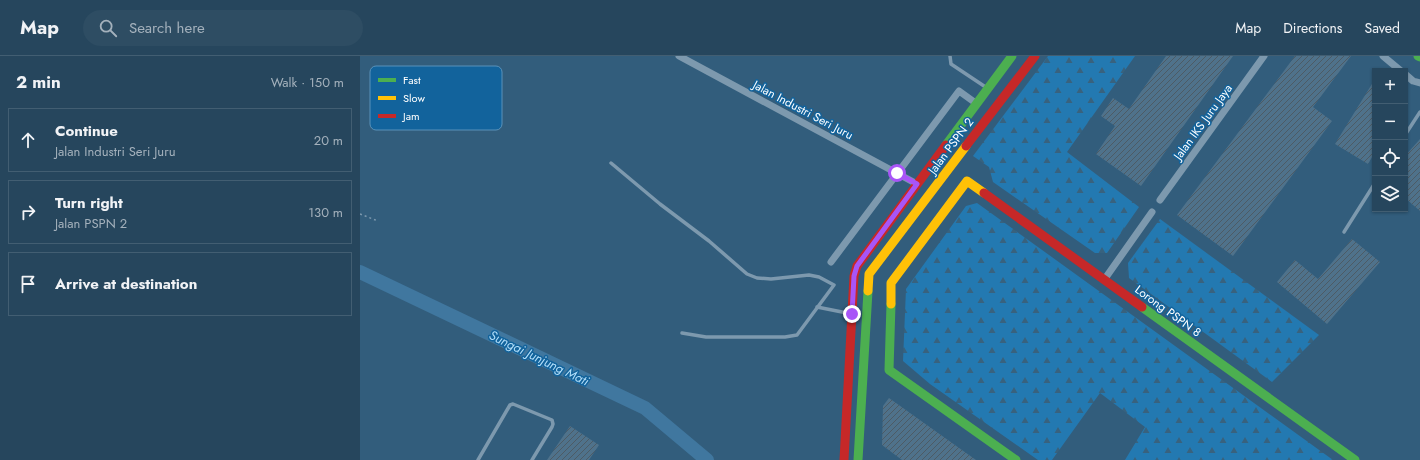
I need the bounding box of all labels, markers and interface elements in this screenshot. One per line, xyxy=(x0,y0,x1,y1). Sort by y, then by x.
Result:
search box xyxy=(83,10,363,46)
text: Map xyxy=(20,14,59,41)
icon: search xyxy=(97,17,119,39)
text: Search here xyxy=(129,17,205,39)
text: Map xyxy=(1235,18,1261,38)
text: Directions xyxy=(1283,18,1343,38)
text: Saved xyxy=(1365,18,1400,38)
legend xyxy=(370,66,502,130)
map controls xyxy=(1372,68,1408,212)
button: + xyxy=(1372,68,1408,104)
text: 2 min xyxy=(16,70,61,94)
text: Fast xyxy=(403,72,421,88)
text: Walk · 150 m xyxy=(271,73,344,92)
street label: Jalan Industri Seri Juru xyxy=(748,75,856,144)
street label: Jalan IKS Juru Jaya xyxy=(1168,80,1237,165)
text: Slow xyxy=(403,90,425,106)
button: − xyxy=(1372,104,1408,140)
text: Jam xyxy=(401,108,420,124)
street label: Jalan PSPN 2 xyxy=(923,114,978,180)
text: Continue xyxy=(55,120,118,142)
icon: ahead xyxy=(17,129,39,151)
text: 20 m xyxy=(314,131,343,150)
button: locate xyxy=(1372,140,1408,176)
text: Jalan Industri Seri Juru xyxy=(55,142,175,161)
route start xyxy=(888,164,906,182)
button: layers xyxy=(1372,176,1408,212)
text: Turn right xyxy=(55,192,123,214)
icon: right xyxy=(17,201,39,223)
text: 130 m xyxy=(308,203,343,222)
text: Jalan PSPN 2 xyxy=(55,214,127,233)
icon: arrive xyxy=(17,273,39,295)
text: Arrive at destination xyxy=(55,273,197,295)
street label: Lorong PSPN 8 xyxy=(1131,281,1205,341)
route end xyxy=(843,305,861,323)
water label: Sungai Junjung Mati xyxy=(486,326,593,391)

